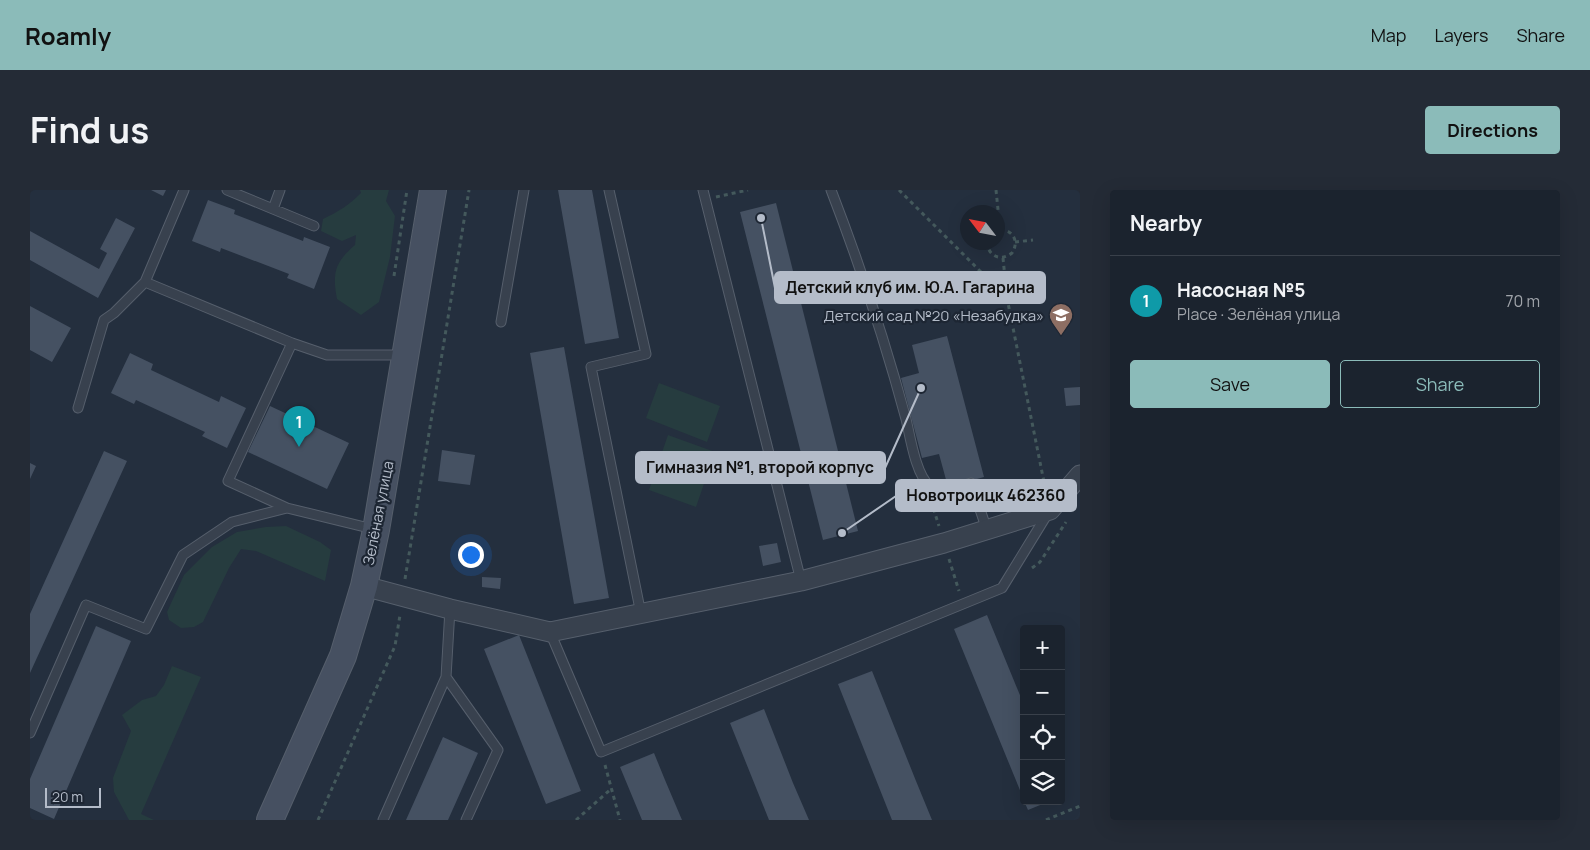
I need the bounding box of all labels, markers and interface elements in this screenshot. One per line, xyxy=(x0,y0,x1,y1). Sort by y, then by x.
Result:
text: Roamly xyxy=(25,19,111,52)
text: Map xyxy=(1371,23,1406,47)
text: Layers xyxy=(1434,23,1488,47)
text: Share xyxy=(1516,23,1565,47)
text: Find us xyxy=(30,106,149,154)
button: Directions xyxy=(1425,106,1560,154)
north arrow xyxy=(960,205,1005,250)
text: Nearby xyxy=(1130,209,1202,237)
callout: Детский клуб им. Ю.А. Гагарина xyxy=(775,272,1045,303)
text: Детский клуб им. Ю.А. Гагарина xyxy=(785,276,1035,298)
text: Насосная №5 xyxy=(1177,277,1305,303)
text: 1 xyxy=(1142,290,1150,312)
text: 70 m xyxy=(1505,290,1540,312)
school or university icon: Детский сад №20 «Незабудка» xyxy=(1048,302,1074,336)
text: Place · Зелёная улица xyxy=(1177,303,1340,325)
place label: Детский сад №20 «Незабудка» xyxy=(824,305,1044,326)
button: Save xyxy=(1130,360,1330,408)
button: Share xyxy=(1340,360,1540,408)
pin: 1 xyxy=(283,406,315,447)
callout: Гимназия №1, второй корпус xyxy=(636,452,885,483)
text: Гимназия №1, второй корпус xyxy=(646,456,874,478)
street label: Зелёная улица xyxy=(358,459,398,567)
callout: Новотроицк 462360 xyxy=(896,480,1076,511)
text: Новотроицк 462360 xyxy=(906,484,1066,506)
your location xyxy=(458,542,484,568)
map controls xyxy=(1020,625,1065,805)
button: + xyxy=(1020,625,1065,670)
button: − xyxy=(1020,670,1065,715)
button: locate xyxy=(1020,715,1065,760)
button: layers xyxy=(1020,760,1065,805)
scale bar xyxy=(45,785,101,808)
text: 20 m xyxy=(52,787,83,806)

